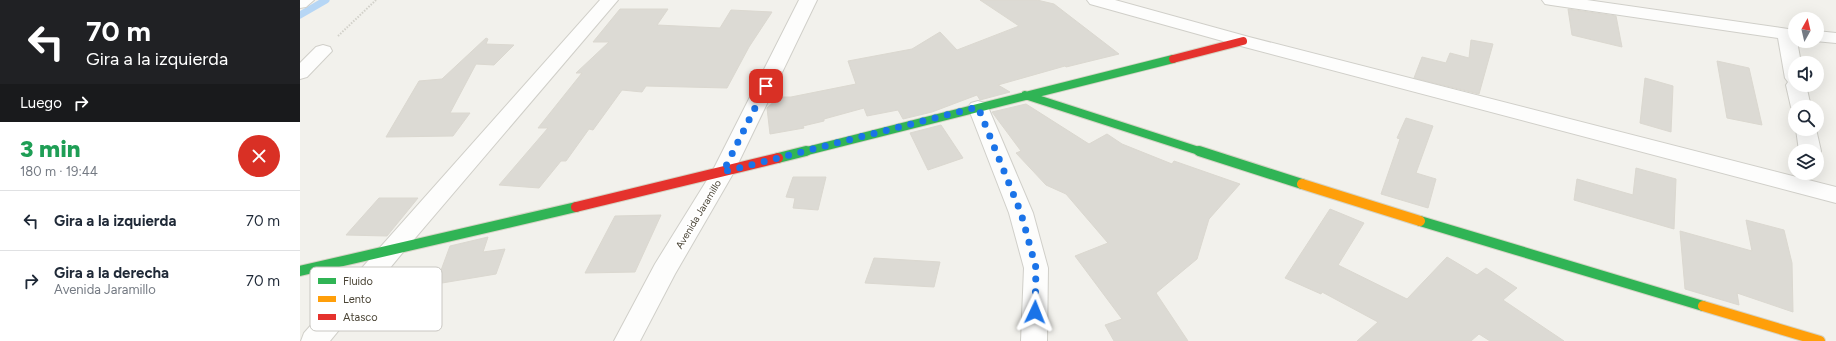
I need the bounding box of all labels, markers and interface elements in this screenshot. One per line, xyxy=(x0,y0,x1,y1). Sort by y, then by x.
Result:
north arrow xyxy=(1788,12,1824,48)
map controls xyxy=(1788,12,1824,180)
text: 70 m xyxy=(86,14,151,48)
icon: left xyxy=(20,16,72,68)
text: Gira a la izquierda xyxy=(86,48,228,70)
button: sound xyxy=(1788,56,1824,92)
pin xyxy=(749,69,783,103)
icon: arrive xyxy=(755,75,777,97)
icon: right xyxy=(70,92,92,114)
text: Luego xyxy=(20,94,62,112)
button: search xyxy=(1788,100,1824,136)
text: 3 min xyxy=(20,134,81,163)
button: close xyxy=(238,135,280,177)
button: layers xyxy=(1788,144,1824,180)
text: 180 m · 19:44 xyxy=(20,164,98,179)
street label: Avenida Jaramillo xyxy=(673,177,724,251)
icon: left xyxy=(20,210,42,232)
text: Gira a la izquierda xyxy=(54,212,176,230)
text: 70 m xyxy=(246,212,280,230)
text: Gira a la derecha xyxy=(54,264,169,282)
legend xyxy=(310,267,442,331)
icon: right xyxy=(20,270,42,292)
text: 70 m xyxy=(246,272,280,290)
text: Fluido xyxy=(343,275,373,288)
text: Avenida Jaramillo xyxy=(54,282,156,297)
position arrow xyxy=(1014,291,1056,333)
text: Lento xyxy=(343,293,371,306)
text: Atasco xyxy=(343,311,378,324)

